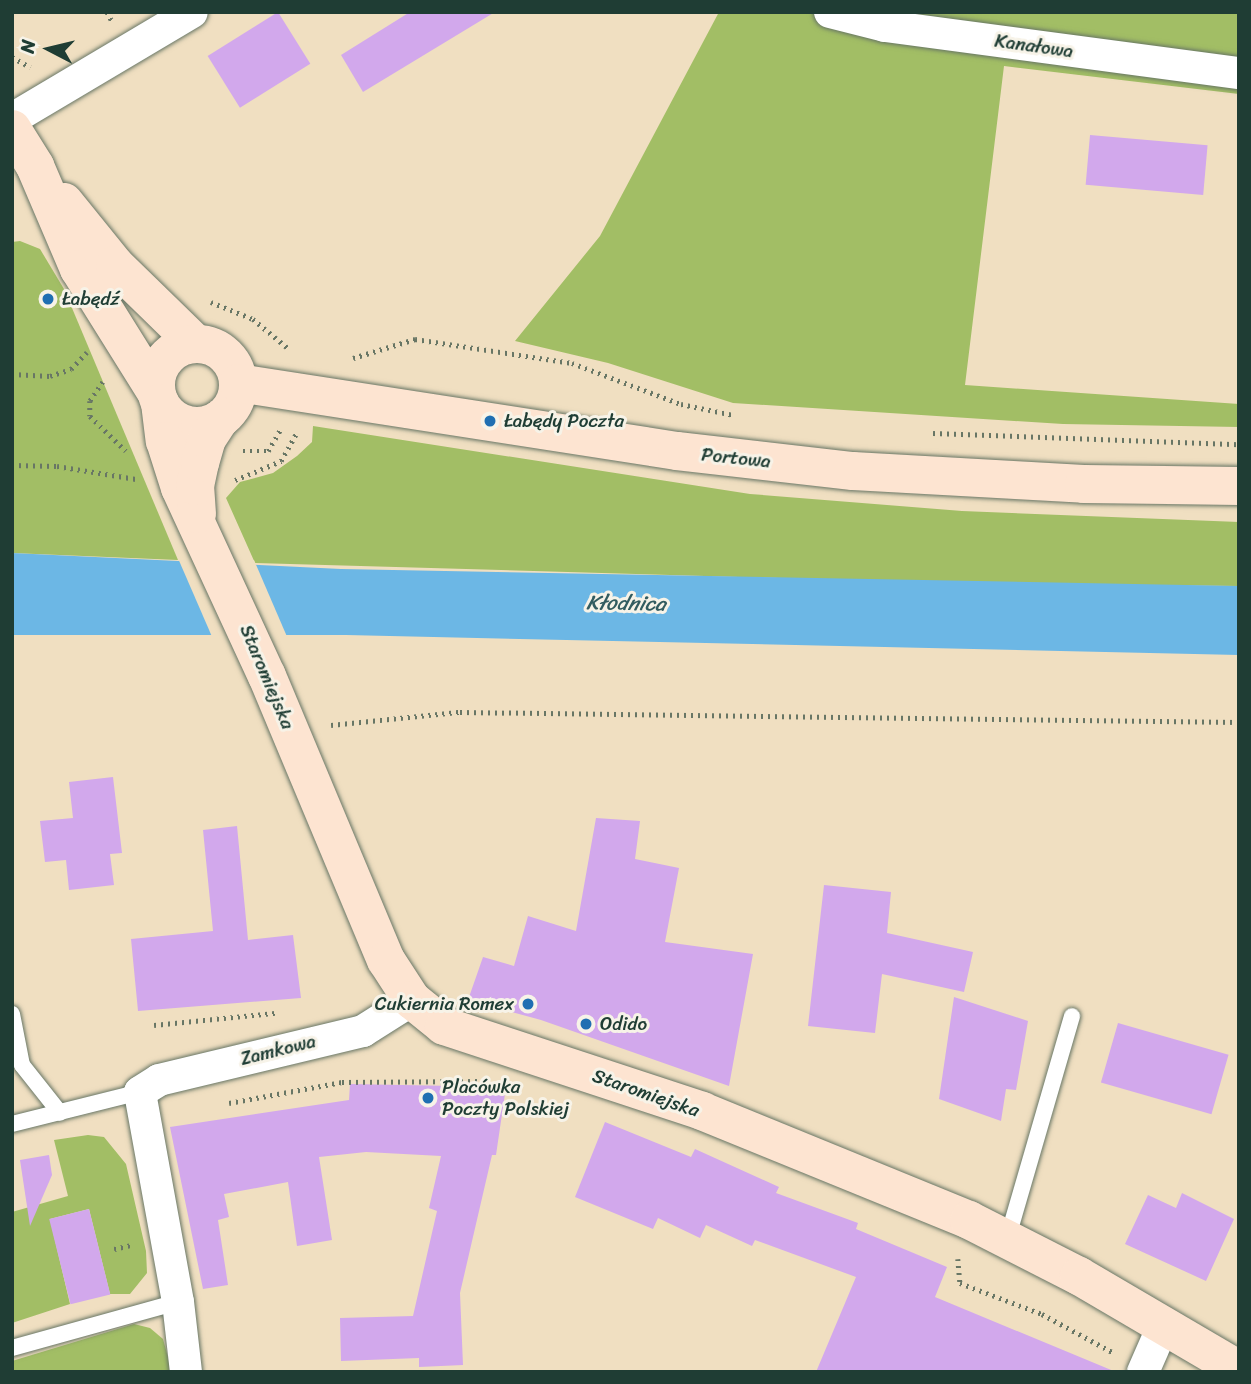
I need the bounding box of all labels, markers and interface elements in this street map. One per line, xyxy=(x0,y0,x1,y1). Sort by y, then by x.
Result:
north arrow xyxy=(14,14,84,84)
street label: Kanałowa xyxy=(993,29,1075,63)
text: N xyxy=(10,38,45,55)
place label: Łabędź xyxy=(62,288,120,310)
marker: Łabędź xyxy=(40,291,56,307)
place label: Łabędy Poczta xyxy=(504,410,624,432)
marker: Łabędy Poczta xyxy=(482,413,498,429)
street label: Portowa xyxy=(700,443,772,473)
water label: Kłodnica xyxy=(586,590,666,616)
street label: Staromiejska xyxy=(235,621,299,733)
place label: Cukiernia Romex xyxy=(374,993,514,1015)
marker: Cukiernia Romex xyxy=(520,996,536,1012)
place label: Odido xyxy=(600,1013,647,1035)
marker: Odido xyxy=(578,1016,594,1032)
street label: Zamkowa xyxy=(238,1030,318,1070)
street label: Staromiejska xyxy=(590,1064,702,1122)
place label: Placówka Poczty Polskiej xyxy=(442,1076,570,1120)
marker: Placówka Poczty Polskiej xyxy=(420,1090,436,1106)

